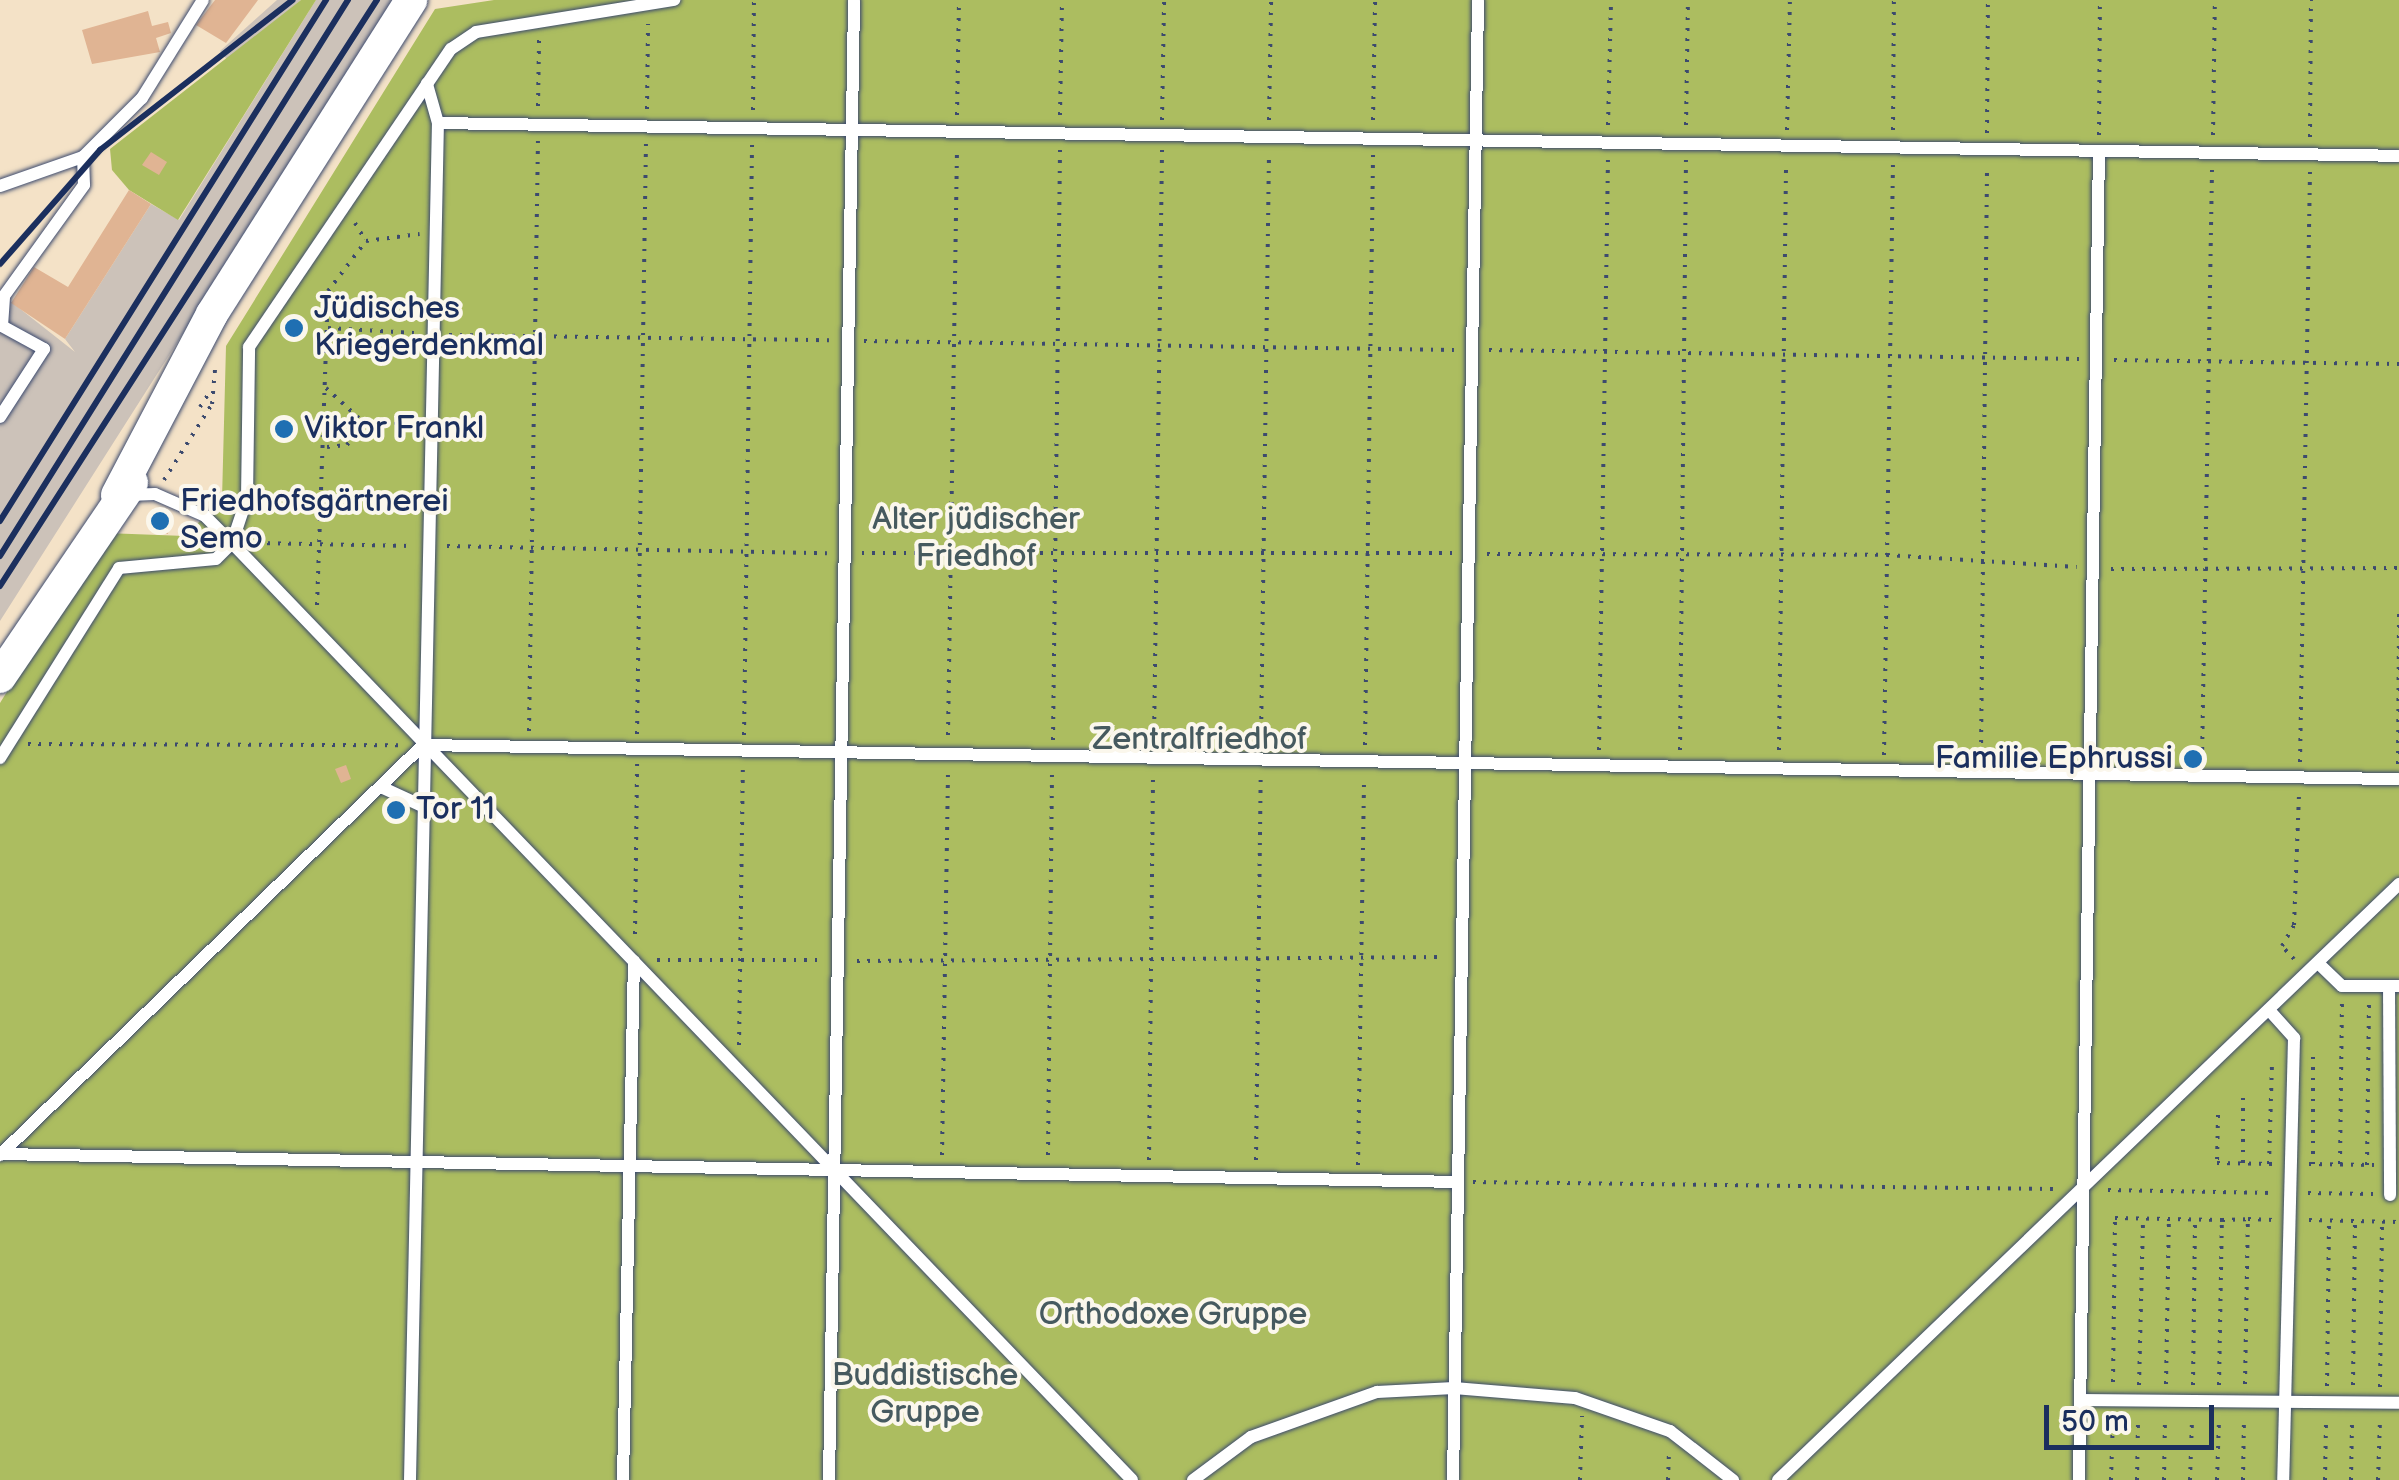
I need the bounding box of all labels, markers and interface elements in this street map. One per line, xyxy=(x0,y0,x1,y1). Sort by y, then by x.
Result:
place label: Jüdisches Kriegerdenkmal xyxy=(314,291,544,366)
marker: Jüdisches Kriegerdenkmal xyxy=(283,317,305,339)
place label: Viktor Frankl xyxy=(304,410,484,448)
marker: Viktor Frankl xyxy=(273,418,295,440)
place label: Friedhofsgärtnerei Semo xyxy=(180,484,449,559)
park label: Alter jüdischer Friedhof xyxy=(872,502,1080,577)
marker: Friedhofsgärtnerei Semo xyxy=(149,510,171,532)
park label: Zentralfriedhof xyxy=(1093,721,1307,759)
place label: Familie Ephrussi xyxy=(1935,740,2173,778)
marker: Familie Ephrussi xyxy=(2182,748,2204,770)
place label: Tor 11 xyxy=(416,791,495,829)
marker: Tor 11 xyxy=(385,799,407,821)
park label: Orthodoxe Gruppe xyxy=(1039,1296,1307,1334)
park label: Buddistische Gruppe xyxy=(832,1358,1018,1433)
scale bar xyxy=(2049,1385,2219,1447)
text: 50 m xyxy=(2061,1404,2129,1440)

